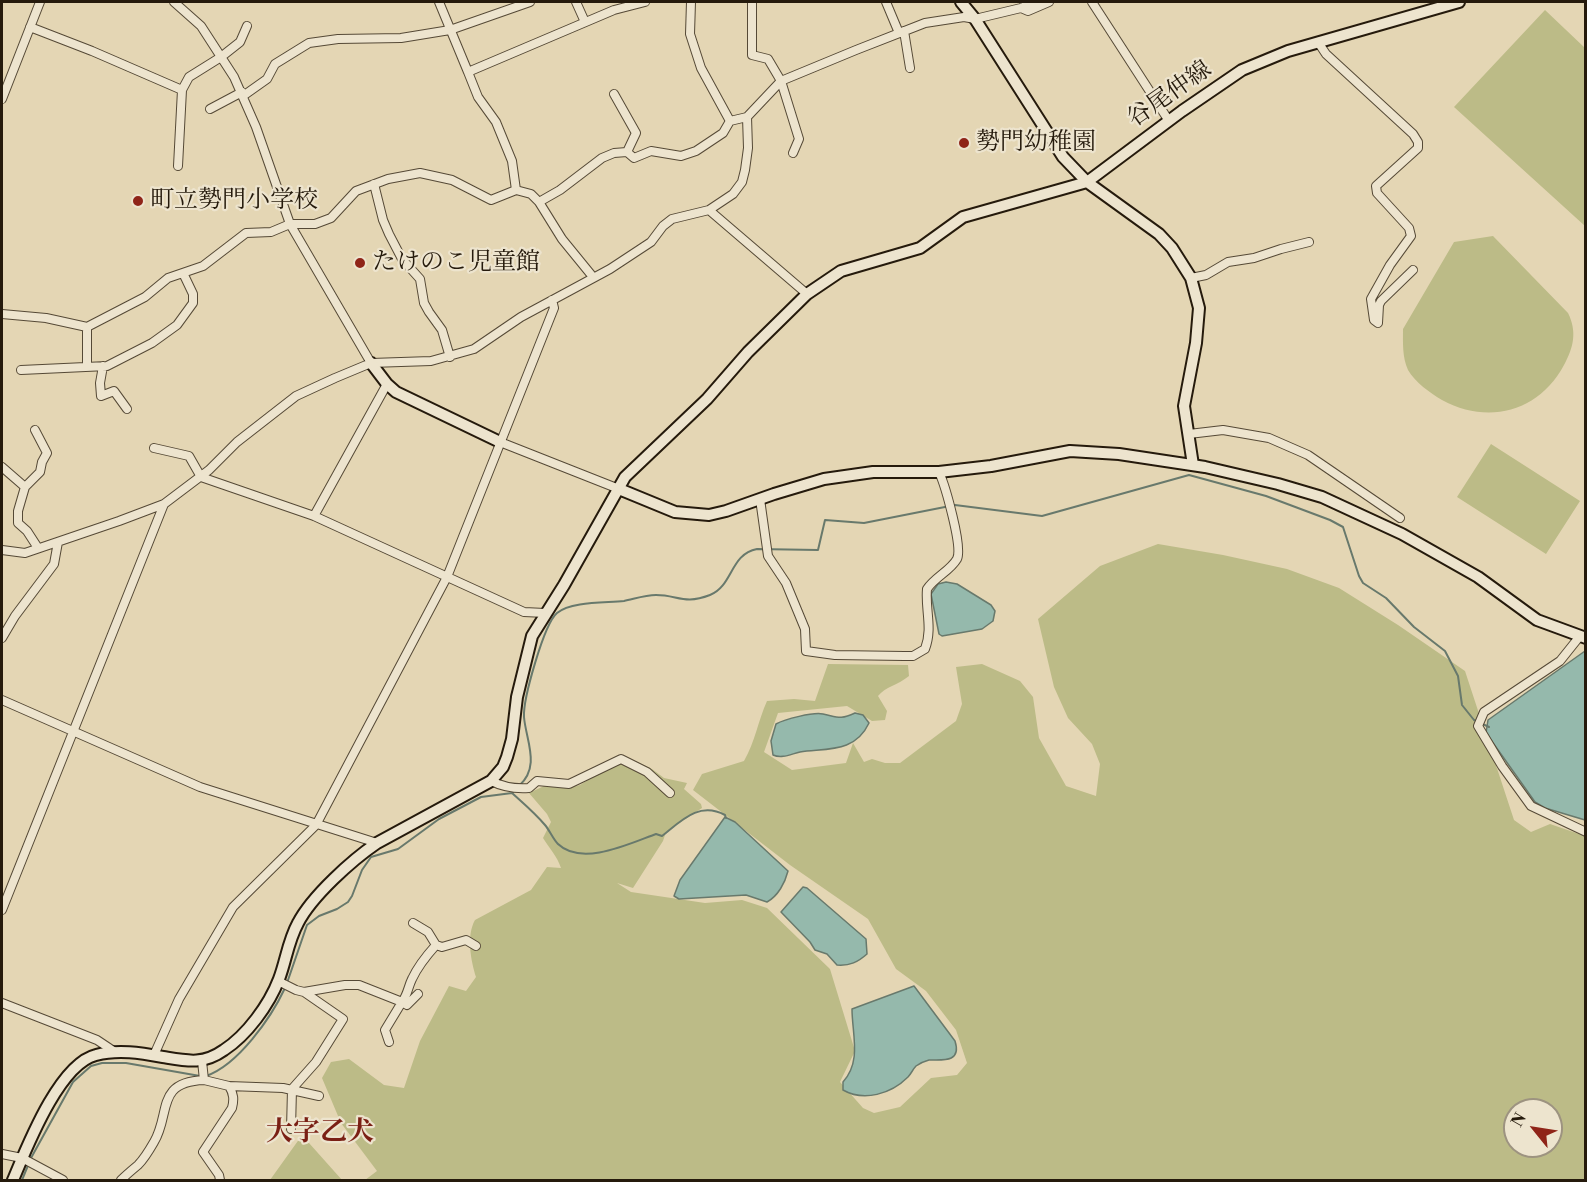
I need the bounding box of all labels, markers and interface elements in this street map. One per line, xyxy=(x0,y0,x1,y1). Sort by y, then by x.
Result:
street label: 谷尾仲線 xyxy=(1122,56,1218,134)
place label: 勢門幼稚園 xyxy=(976,129,1096,157)
marker: 勢門幼稚園 xyxy=(957,136,971,150)
place label: 町立勢門小学校 xyxy=(150,187,318,215)
marker: 町立勢門小学校 xyxy=(131,194,145,208)
place label: たけのこ児童館 xyxy=(372,249,540,277)
marker: たけのこ児童館 xyxy=(353,256,367,270)
north arrow xyxy=(1503,1098,1563,1158)
text: N xyxy=(1507,1110,1531,1130)
district label: 大字乙犬 xyxy=(266,1118,374,1150)

